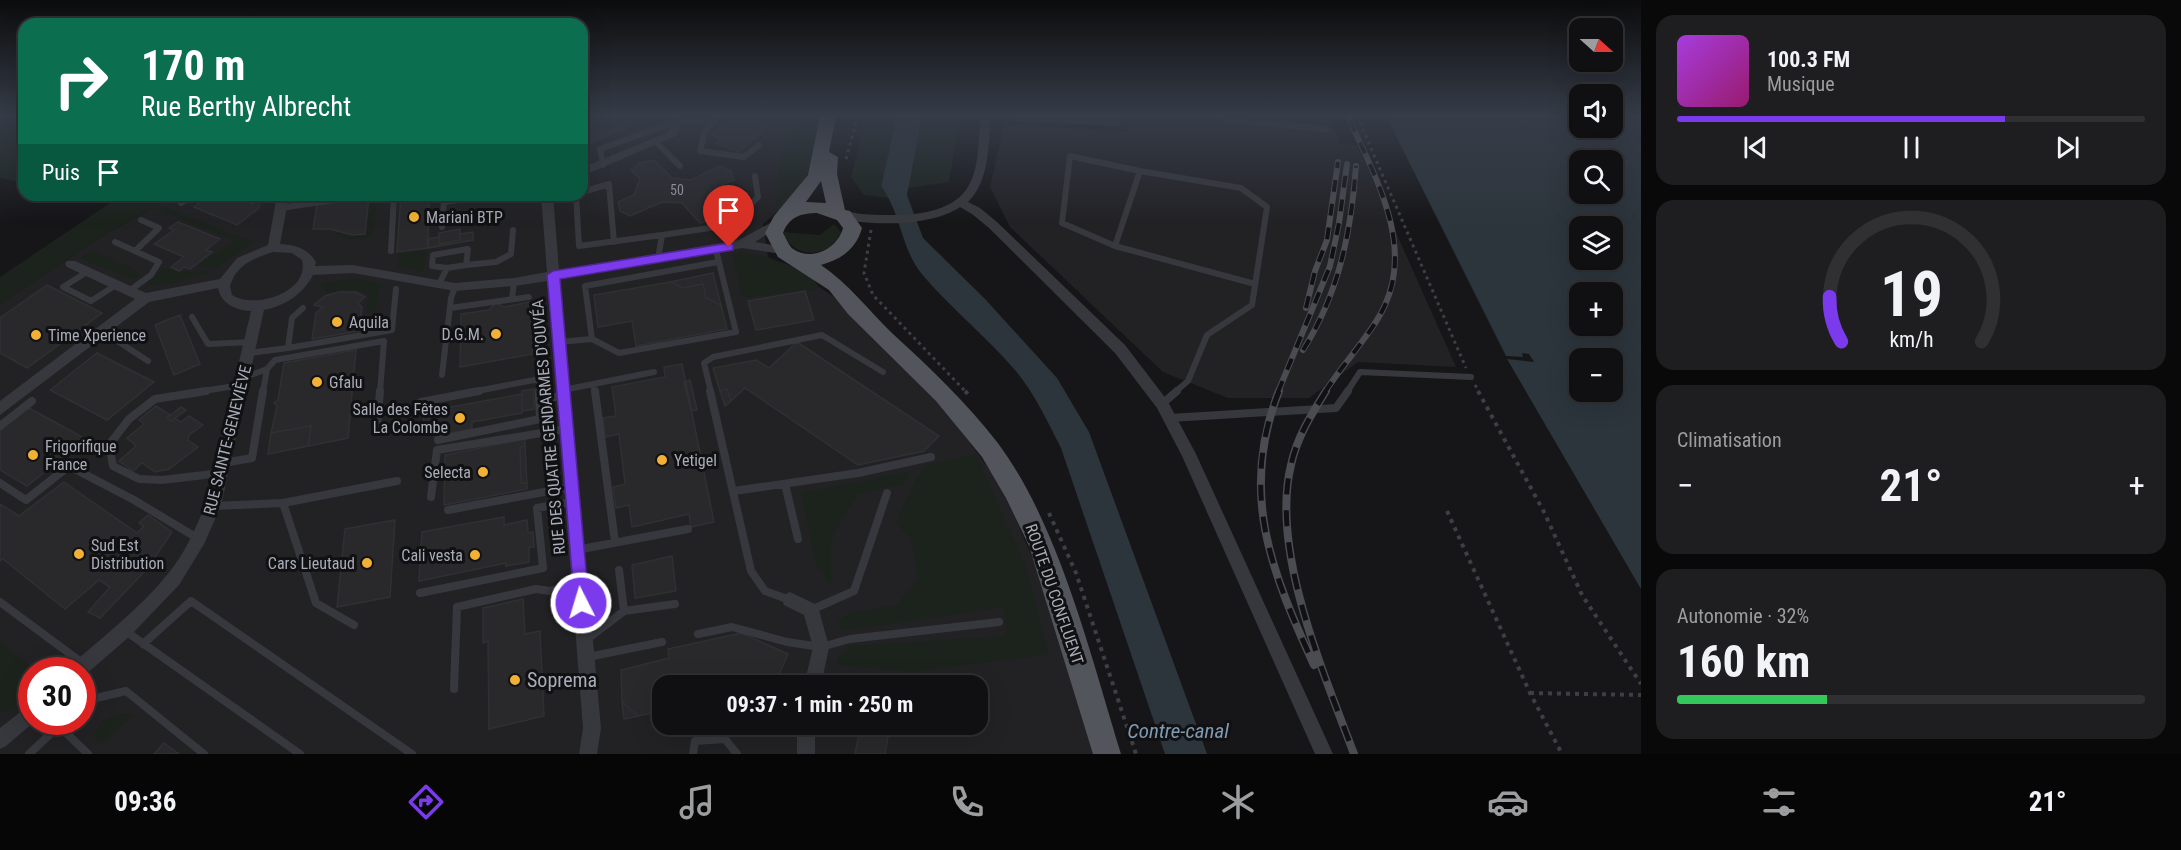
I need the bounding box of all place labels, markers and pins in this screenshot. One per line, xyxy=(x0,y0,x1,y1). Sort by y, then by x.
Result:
pin xyxy=(703,185,754,247)
place label: Mariani BTP xyxy=(426,208,503,227)
marker: Mariani BTP xyxy=(407,210,421,224)
place label: Aquila xyxy=(349,313,389,332)
marker: Aquila xyxy=(330,315,344,329)
place label: D.G.M. xyxy=(441,325,484,344)
place label: Time Xperience xyxy=(48,326,146,345)
marker: D.G.M. xyxy=(489,327,503,341)
marker: Time Xperience xyxy=(29,328,43,342)
place label: Gfalu xyxy=(329,373,363,392)
marker: Gfalu xyxy=(310,375,324,389)
place label: Salle des Fêtes La Colombe xyxy=(353,400,448,437)
marker: Salle des Fêtes La Colombe xyxy=(453,411,467,425)
place label: Frigorifique France xyxy=(45,437,117,474)
marker: Frigorifique France xyxy=(26,448,40,462)
place label: Yetigel xyxy=(674,451,717,470)
marker: Yetigel xyxy=(655,453,669,467)
place label: Selecta xyxy=(424,463,471,482)
marker: Selecta xyxy=(476,465,490,479)
place label: Sud Est Distribution xyxy=(91,536,164,573)
place label: Cali vesta xyxy=(401,546,463,565)
marker: Sud Est Distribution xyxy=(72,547,86,561)
marker: Cali vesta xyxy=(468,548,482,562)
place label: Cars Lieutaud xyxy=(268,554,355,573)
marker: Cars Lieutaud xyxy=(360,556,374,570)
place label: Soprema xyxy=(527,668,597,692)
marker: Soprema xyxy=(508,673,522,687)

